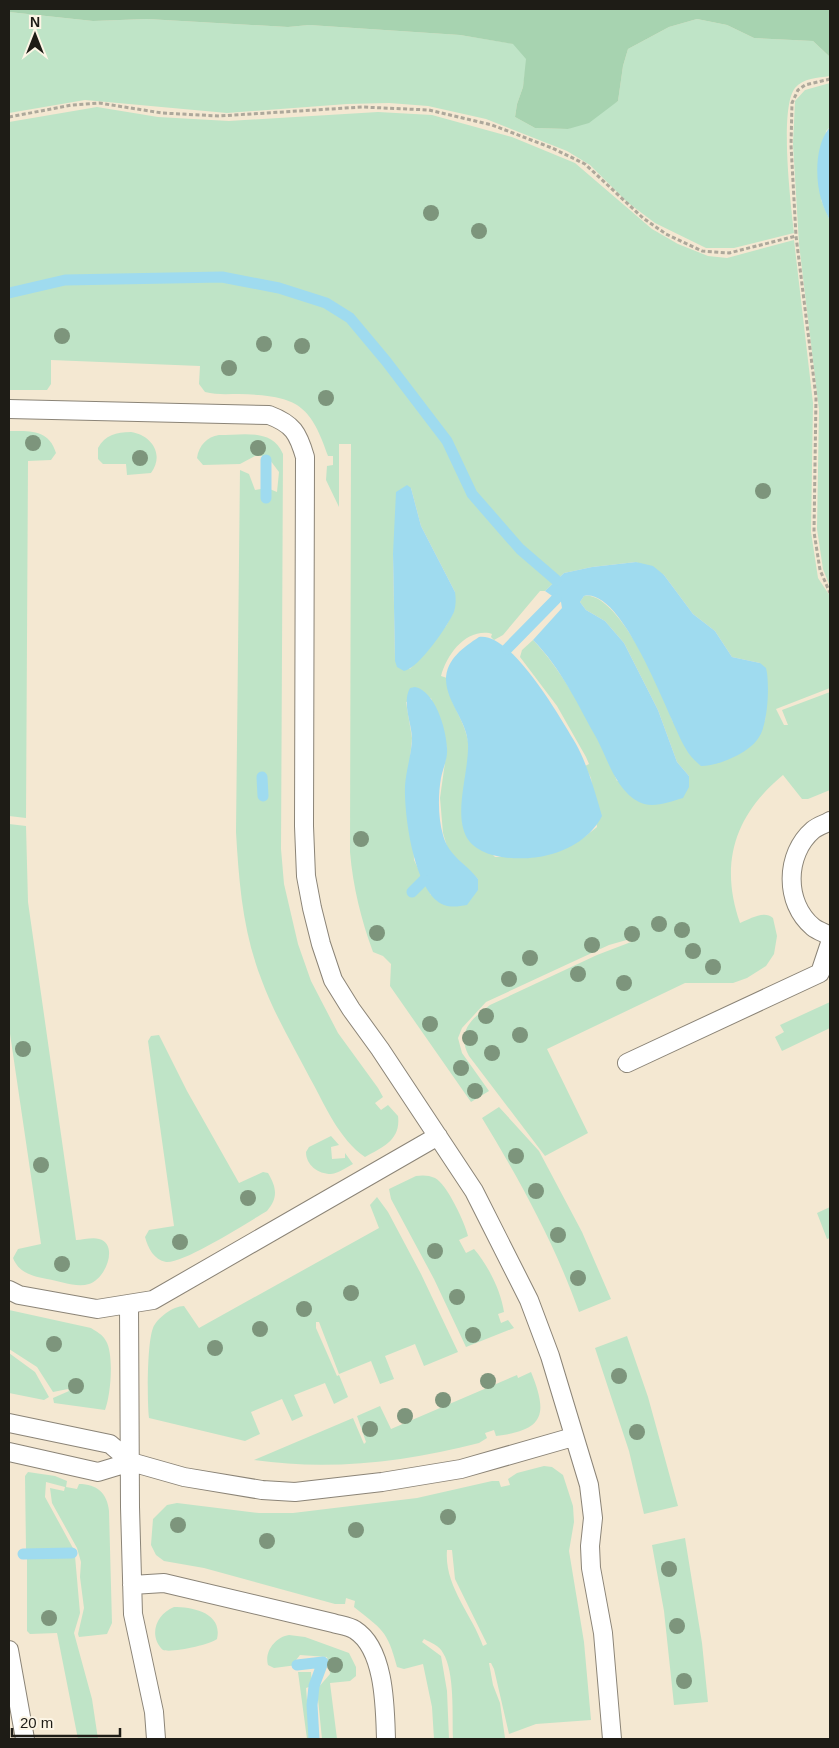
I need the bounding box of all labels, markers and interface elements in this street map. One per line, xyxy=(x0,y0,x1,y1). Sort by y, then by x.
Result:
north arrow xyxy=(10,10,60,60)
text: N xyxy=(30,14,40,30)
scale bar xyxy=(12,1706,120,1738)
text: 20 m xyxy=(20,1714,53,1731)

